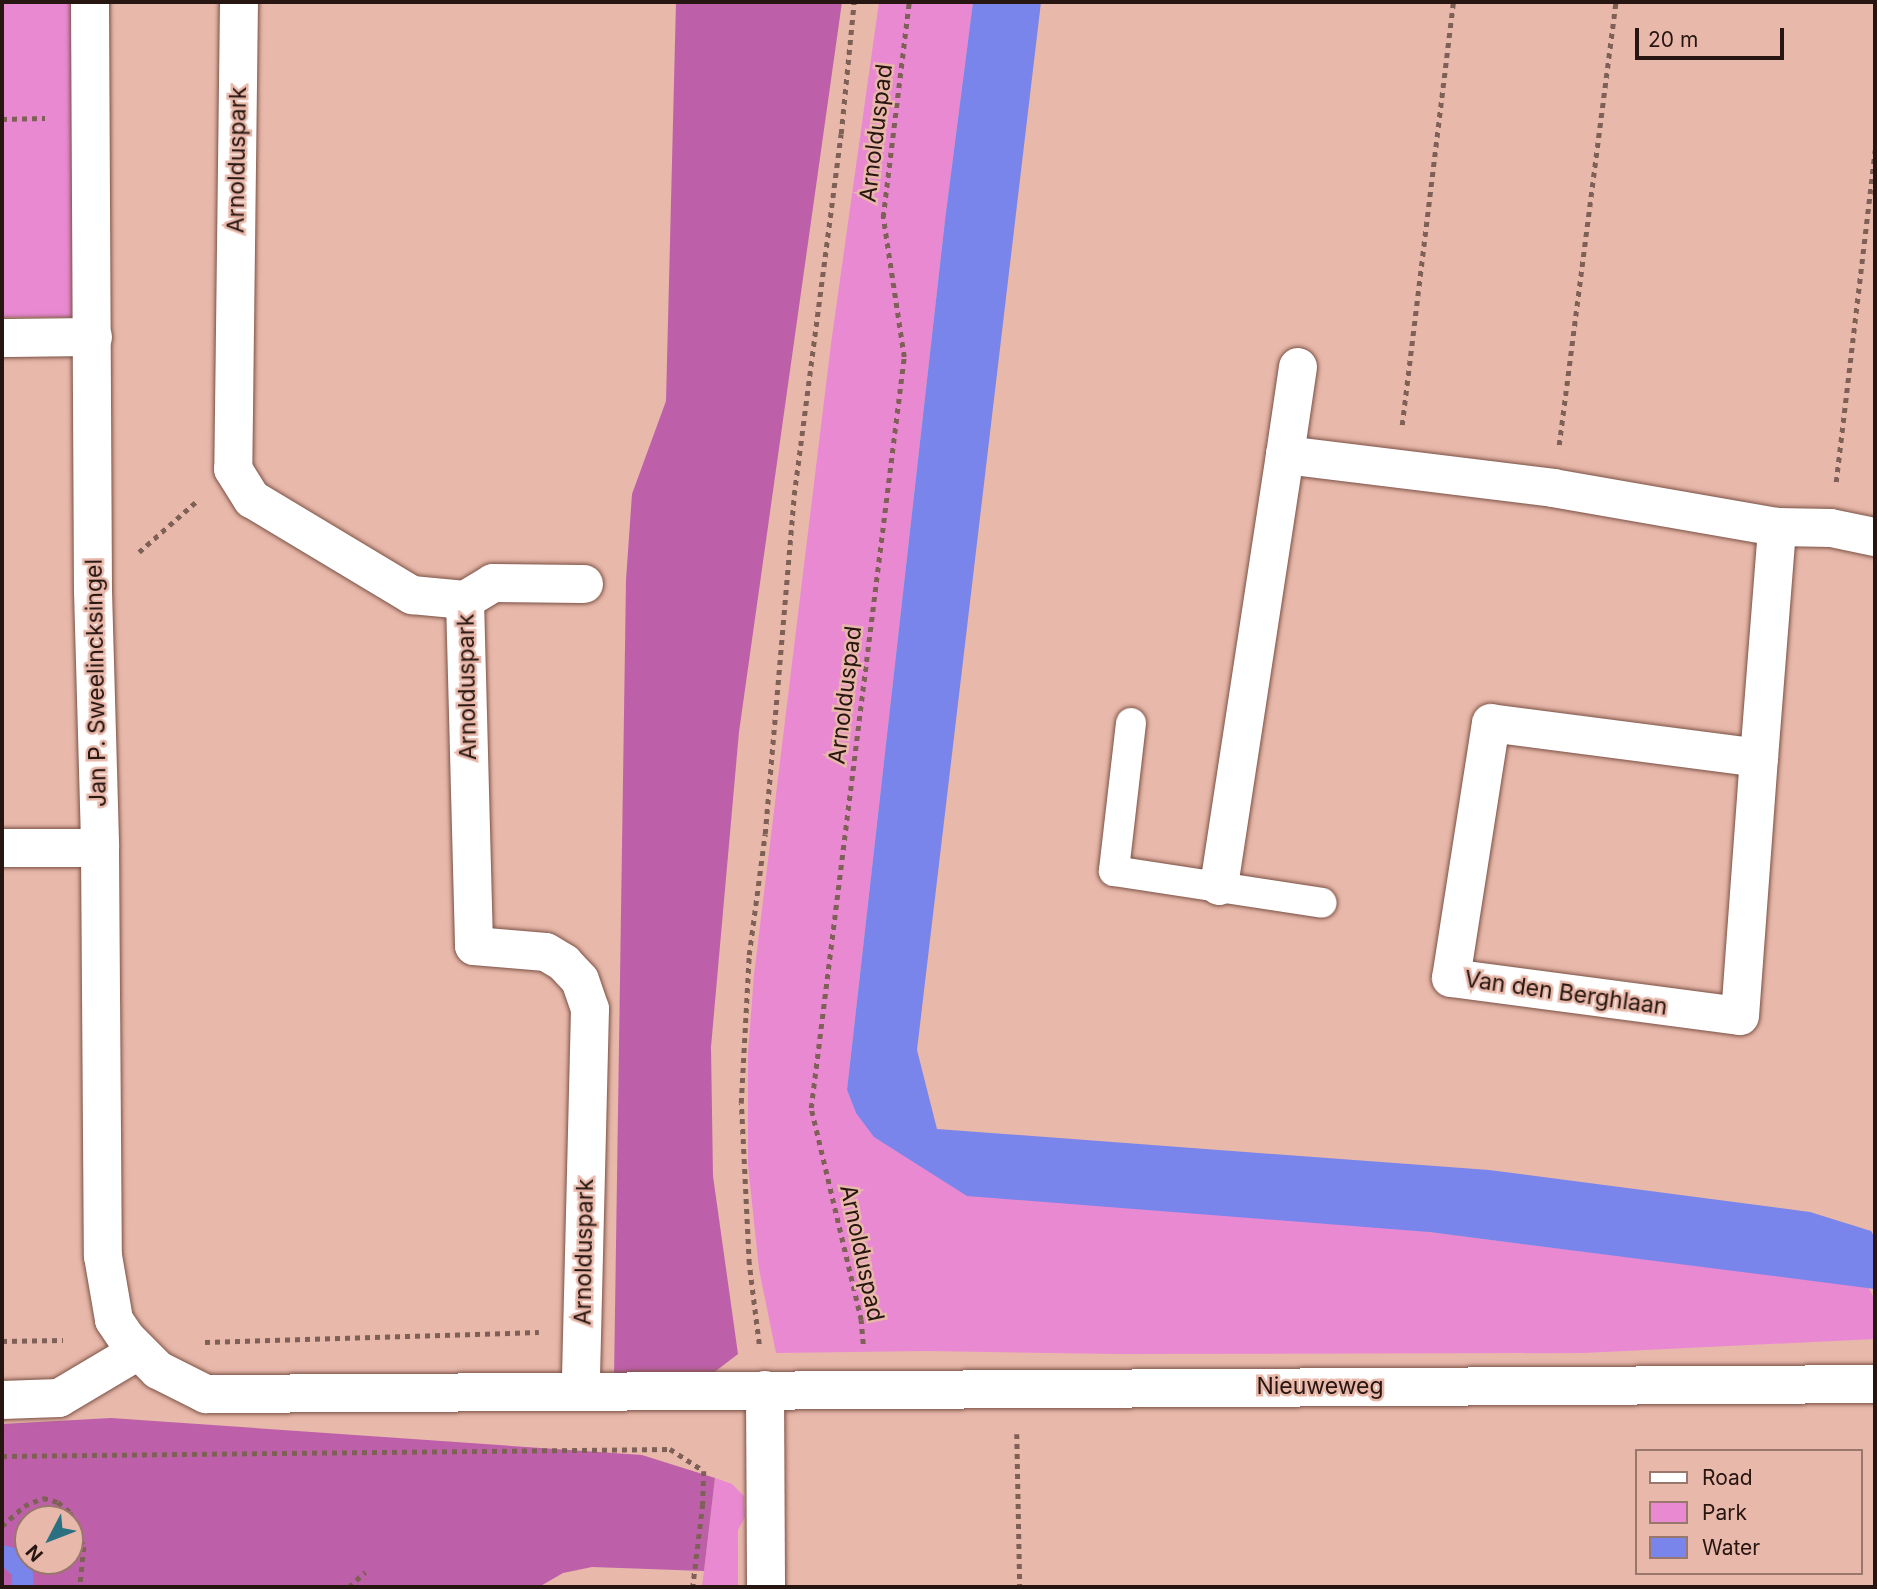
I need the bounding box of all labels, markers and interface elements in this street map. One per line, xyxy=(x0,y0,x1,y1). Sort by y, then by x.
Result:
scale bar xyxy=(1639,14,1788,58)
text: 20 m xyxy=(1648,27,1698,52)
street label: Arnolduspad xyxy=(854,62,898,204)
street label: Arnolduspark xyxy=(222,87,252,233)
street label: Jan P. Sweelincksingel xyxy=(80,559,112,807)
street label: Arnolduspark xyxy=(452,614,482,760)
street label: Arnolduspad xyxy=(823,624,867,766)
street label: Van den Berghlaan xyxy=(1463,965,1669,1021)
street label: Arnolduspark xyxy=(569,1179,599,1325)
street label: Arnolduspad xyxy=(834,1182,890,1324)
street label: Nieuweweg xyxy=(1256,1372,1384,1400)
legend xyxy=(1636,1449,1863,1575)
text: Road xyxy=(1702,1465,1753,1490)
text: Park xyxy=(1702,1500,1747,1525)
north arrow xyxy=(14,1505,84,1575)
text: Water xyxy=(1702,1535,1760,1560)
text: N xyxy=(21,1540,48,1566)

